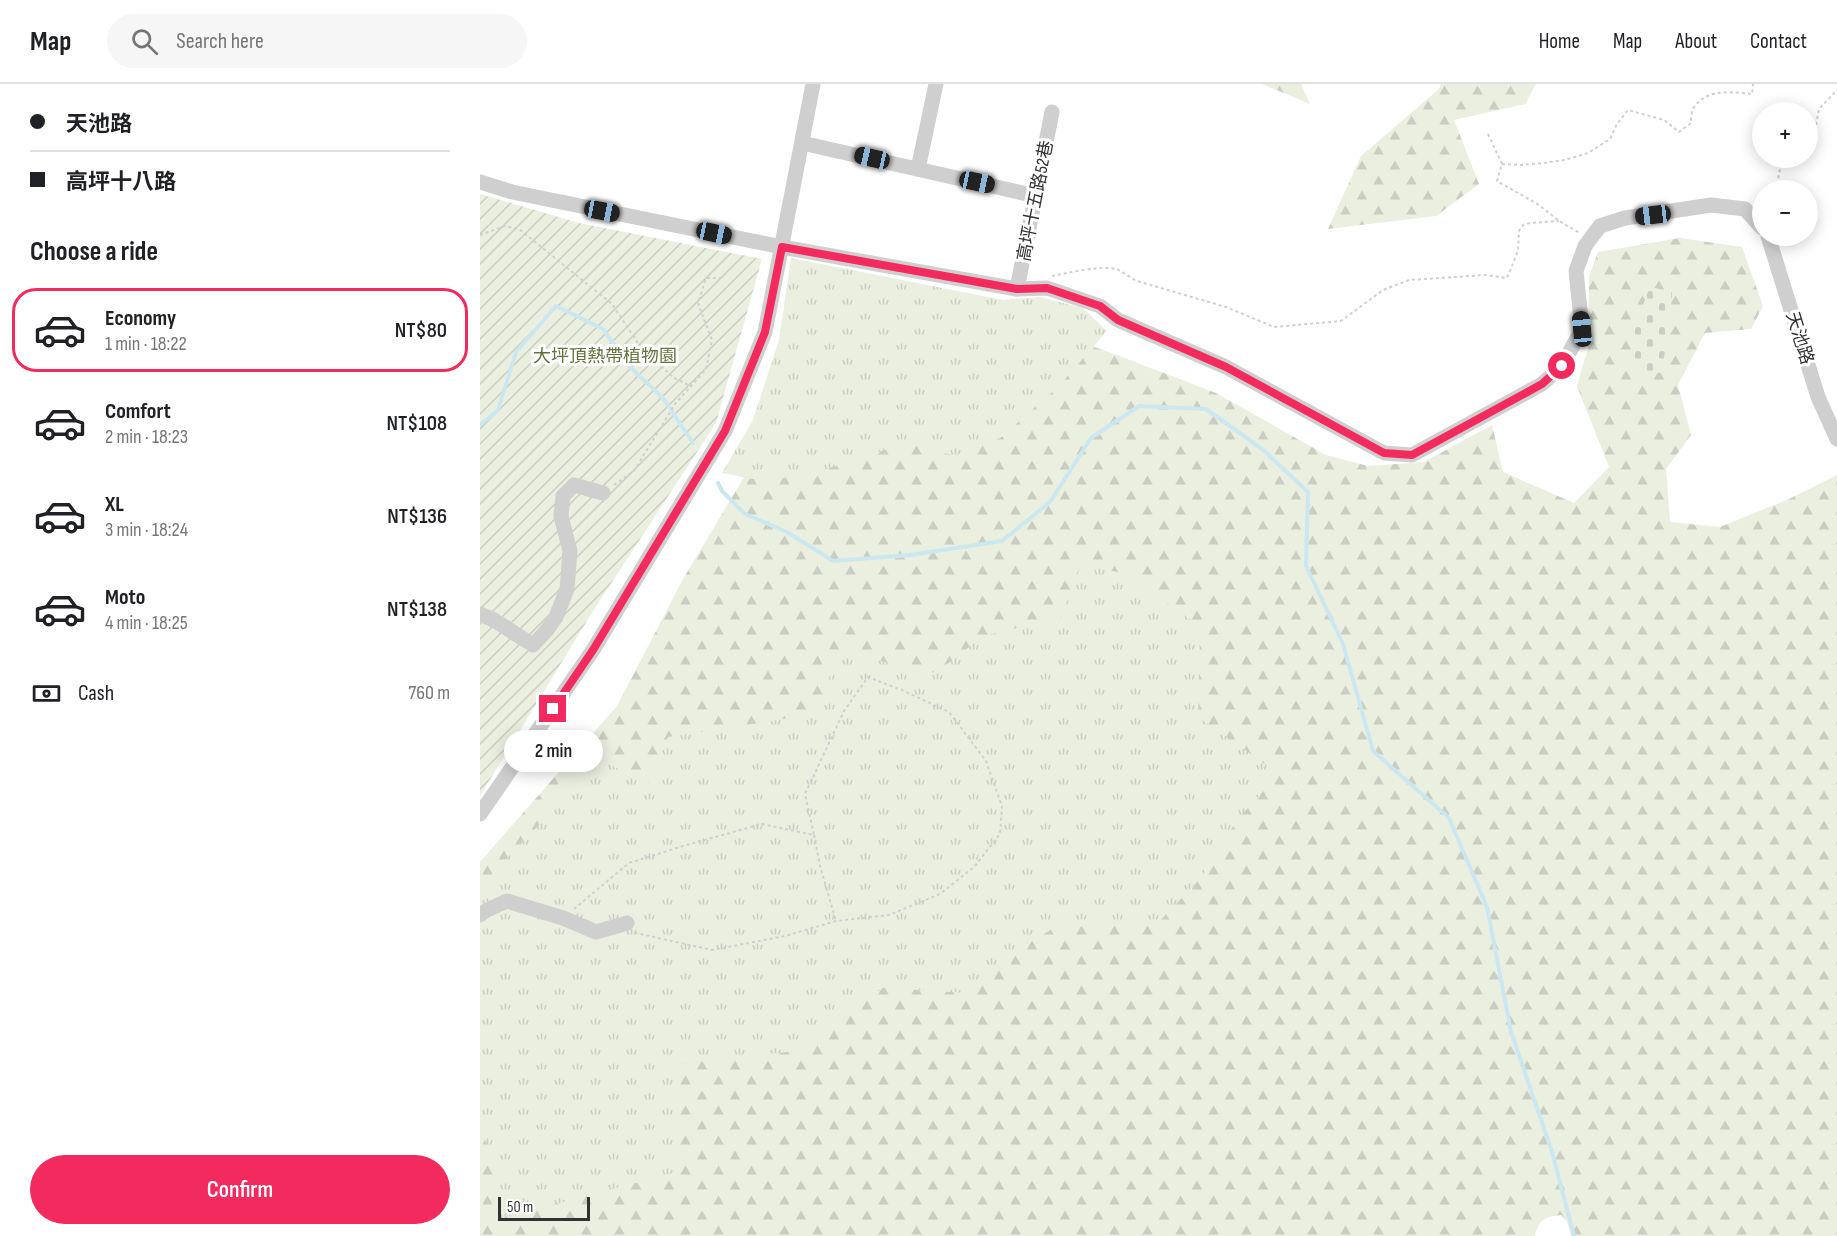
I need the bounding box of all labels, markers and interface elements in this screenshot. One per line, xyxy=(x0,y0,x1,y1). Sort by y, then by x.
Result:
search box xyxy=(107,14,527,68)
text: Map xyxy=(30,25,71,58)
icon: search xyxy=(128,25,161,58)
text: Search here xyxy=(176,28,264,55)
text: Home xyxy=(1539,29,1580,54)
text: Map xyxy=(1613,29,1642,54)
text: About xyxy=(1675,29,1717,54)
text: Contact xyxy=(1750,29,1807,54)
map controls xyxy=(1752,102,1818,246)
button: + xyxy=(1752,102,1818,168)
text: 天池路 xyxy=(66,111,132,138)
street label: 高坪十五路52巷 xyxy=(1013,139,1057,263)
car xyxy=(852,145,892,171)
text: 高坪十八路 xyxy=(66,169,176,196)
car xyxy=(958,169,996,195)
button: − xyxy=(1752,180,1818,246)
car xyxy=(583,199,621,223)
car xyxy=(1634,204,1672,226)
car xyxy=(695,220,733,246)
text: Choose a ride xyxy=(30,236,158,268)
icon: car xyxy=(33,303,87,357)
text: Economy xyxy=(105,305,176,332)
street label: 天池路 xyxy=(1782,309,1817,367)
car xyxy=(1571,310,1593,348)
text: NT$80 xyxy=(395,317,447,344)
text: 1 min · 18:22 xyxy=(105,332,187,356)
park label: 大坪頂熱帶植物園 xyxy=(533,346,677,367)
route start xyxy=(1548,352,1575,379)
icon: car xyxy=(33,396,87,450)
text: Comfort xyxy=(105,398,171,425)
text: NT$108 xyxy=(387,410,447,437)
text: 2 min · 18:23 xyxy=(105,425,188,449)
icon: car xyxy=(33,489,87,543)
text: XL xyxy=(105,491,124,518)
text: NT$136 xyxy=(387,503,447,530)
text: 3 min · 18:24 xyxy=(105,518,188,542)
icon: car xyxy=(33,582,87,636)
text: Moto xyxy=(105,584,145,611)
text: NT$138 xyxy=(387,596,447,623)
text: 4 min · 18:25 xyxy=(105,611,188,635)
icon: cash xyxy=(30,677,63,710)
text: Cash xyxy=(78,680,114,707)
text: 760 m xyxy=(408,681,450,705)
route end xyxy=(539,695,566,722)
callout: 2 min xyxy=(503,730,602,772)
text: 2 min xyxy=(535,739,572,763)
button: Confirm xyxy=(30,1155,450,1224)
scale bar xyxy=(498,1194,590,1222)
text: 50 m xyxy=(507,1198,533,1217)

